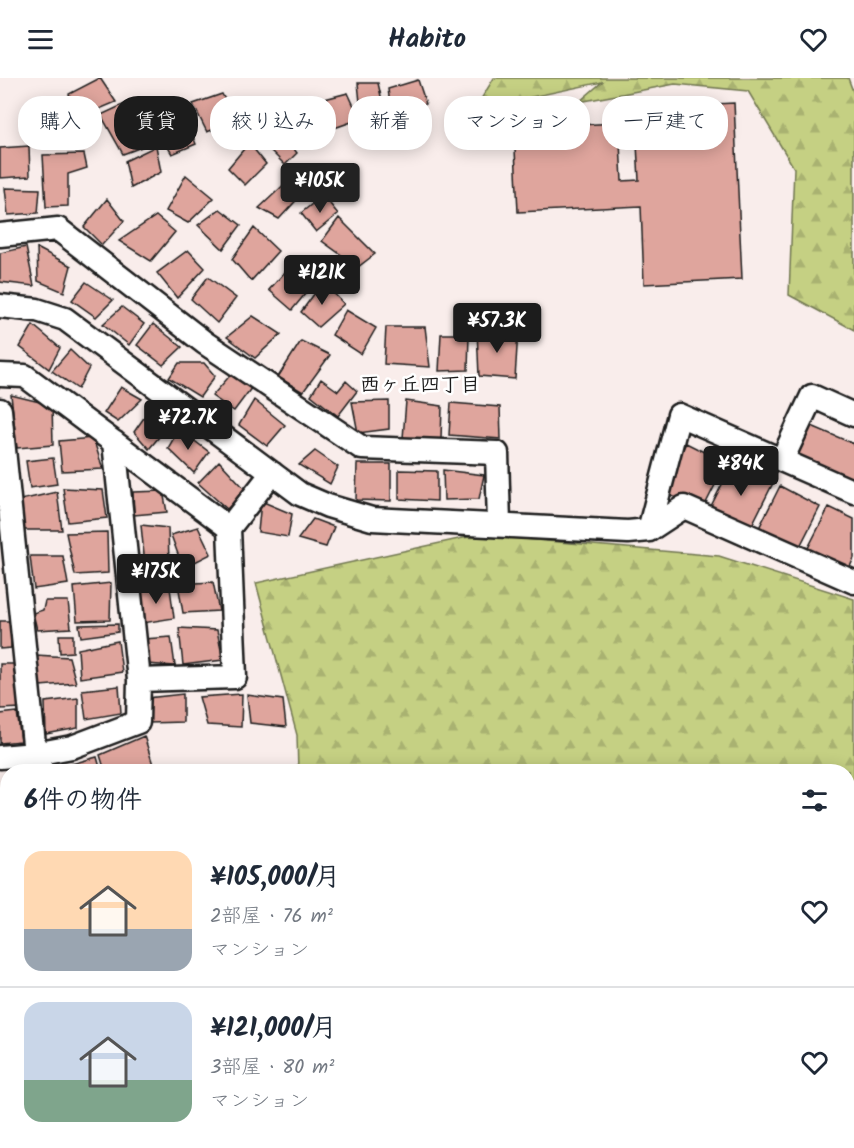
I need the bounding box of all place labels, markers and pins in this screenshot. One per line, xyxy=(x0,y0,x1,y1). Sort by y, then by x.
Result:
pin: ¥105K xyxy=(278,163,362,214)
pin: ¥121K xyxy=(280,255,364,306)
pin: ¥57.3K xyxy=(448,303,546,354)
pin: ¥72.7K xyxy=(139,400,237,451)
pin: ¥84K xyxy=(705,446,777,497)
pin: ¥175K xyxy=(114,554,198,605)

